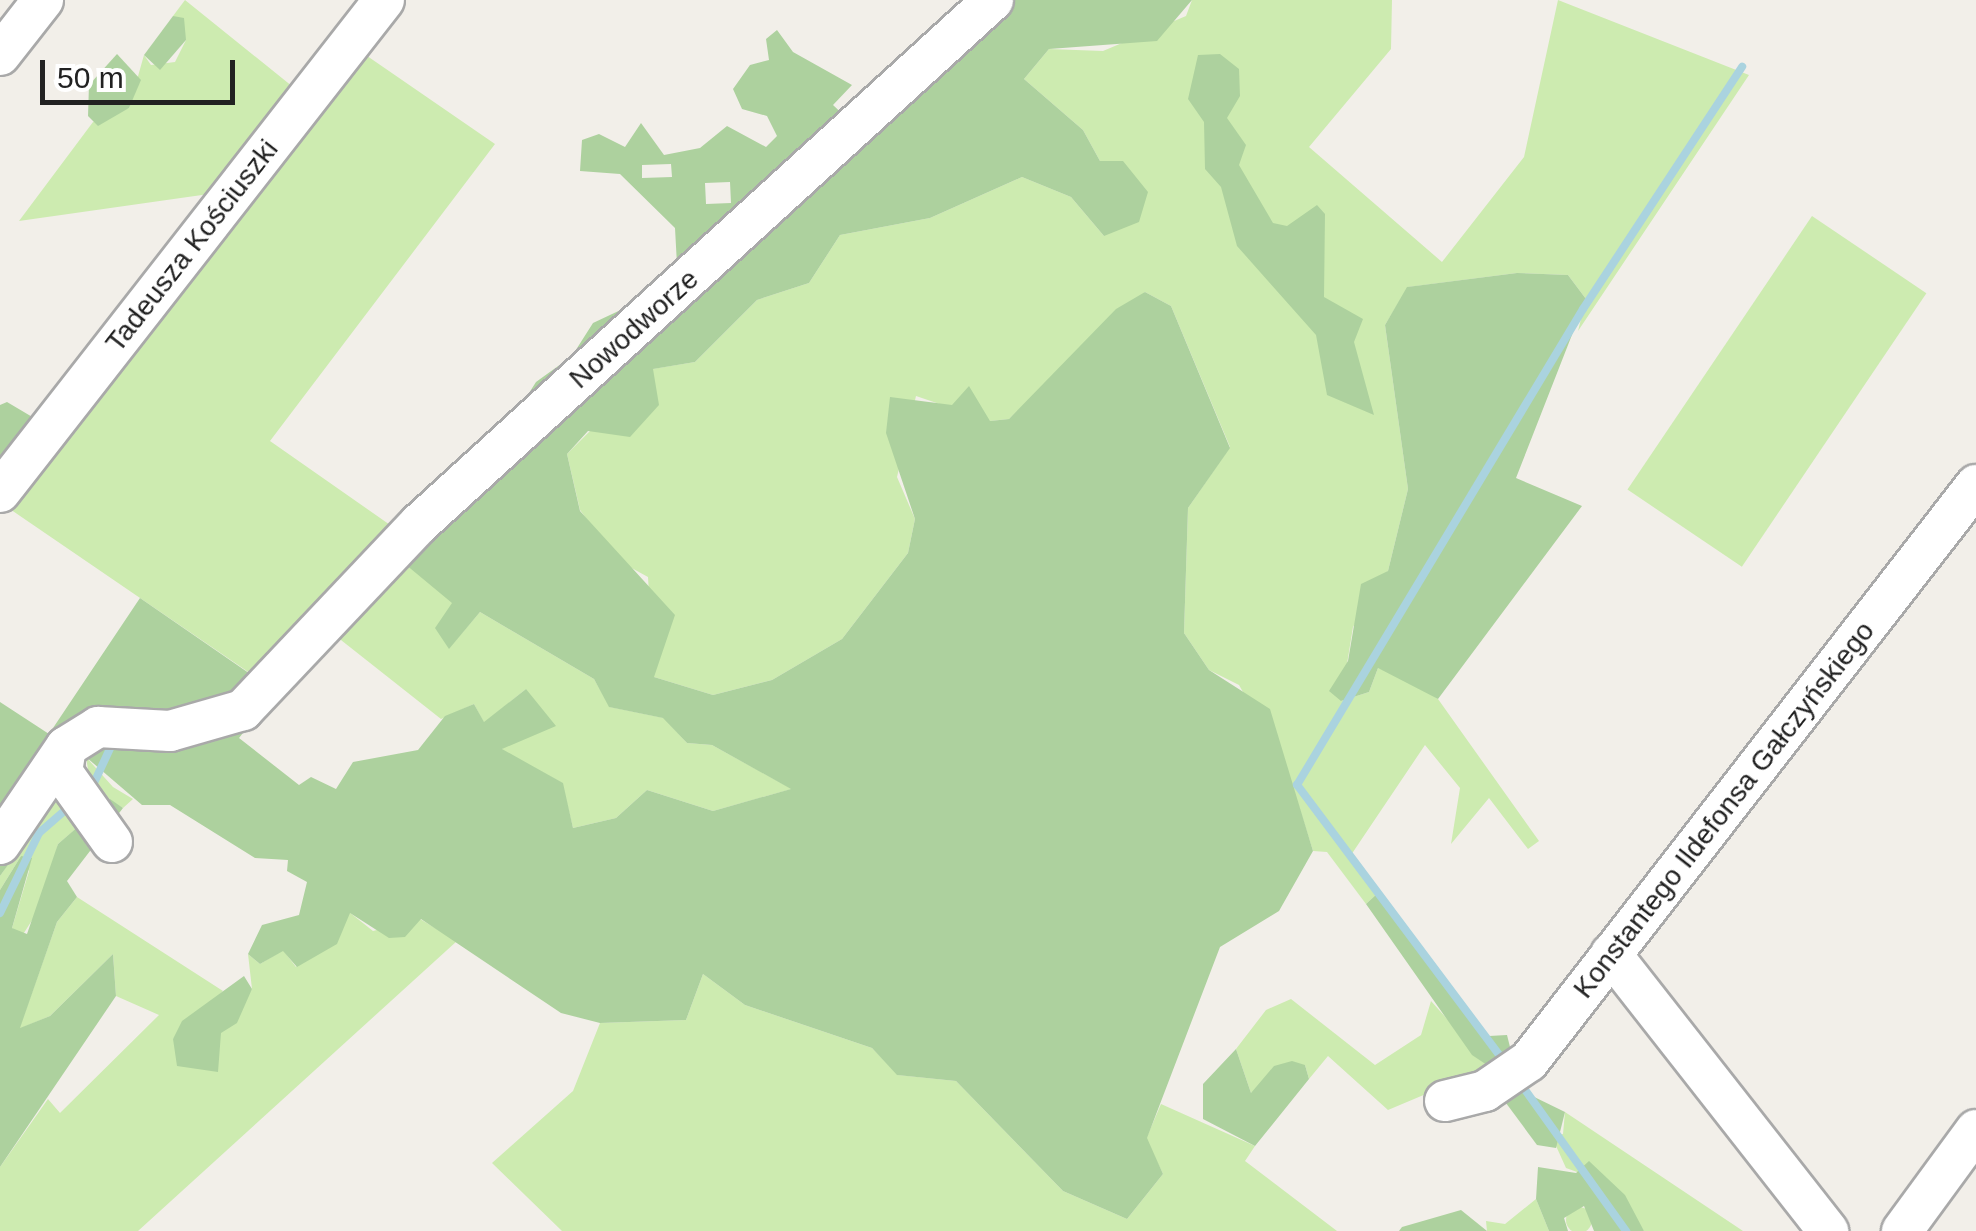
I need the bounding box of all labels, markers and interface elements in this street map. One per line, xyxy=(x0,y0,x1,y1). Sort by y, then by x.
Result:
scale bar xyxy=(45,40,240,102)
text: 50 m xyxy=(57,61,124,94)
street label: Tadeusza Kościuszki xyxy=(99,133,285,359)
street label: Nowodworze xyxy=(563,262,705,396)
street label: Konstantego Ildefonsa Gałczyńskiego xyxy=(1567,615,1881,1005)

